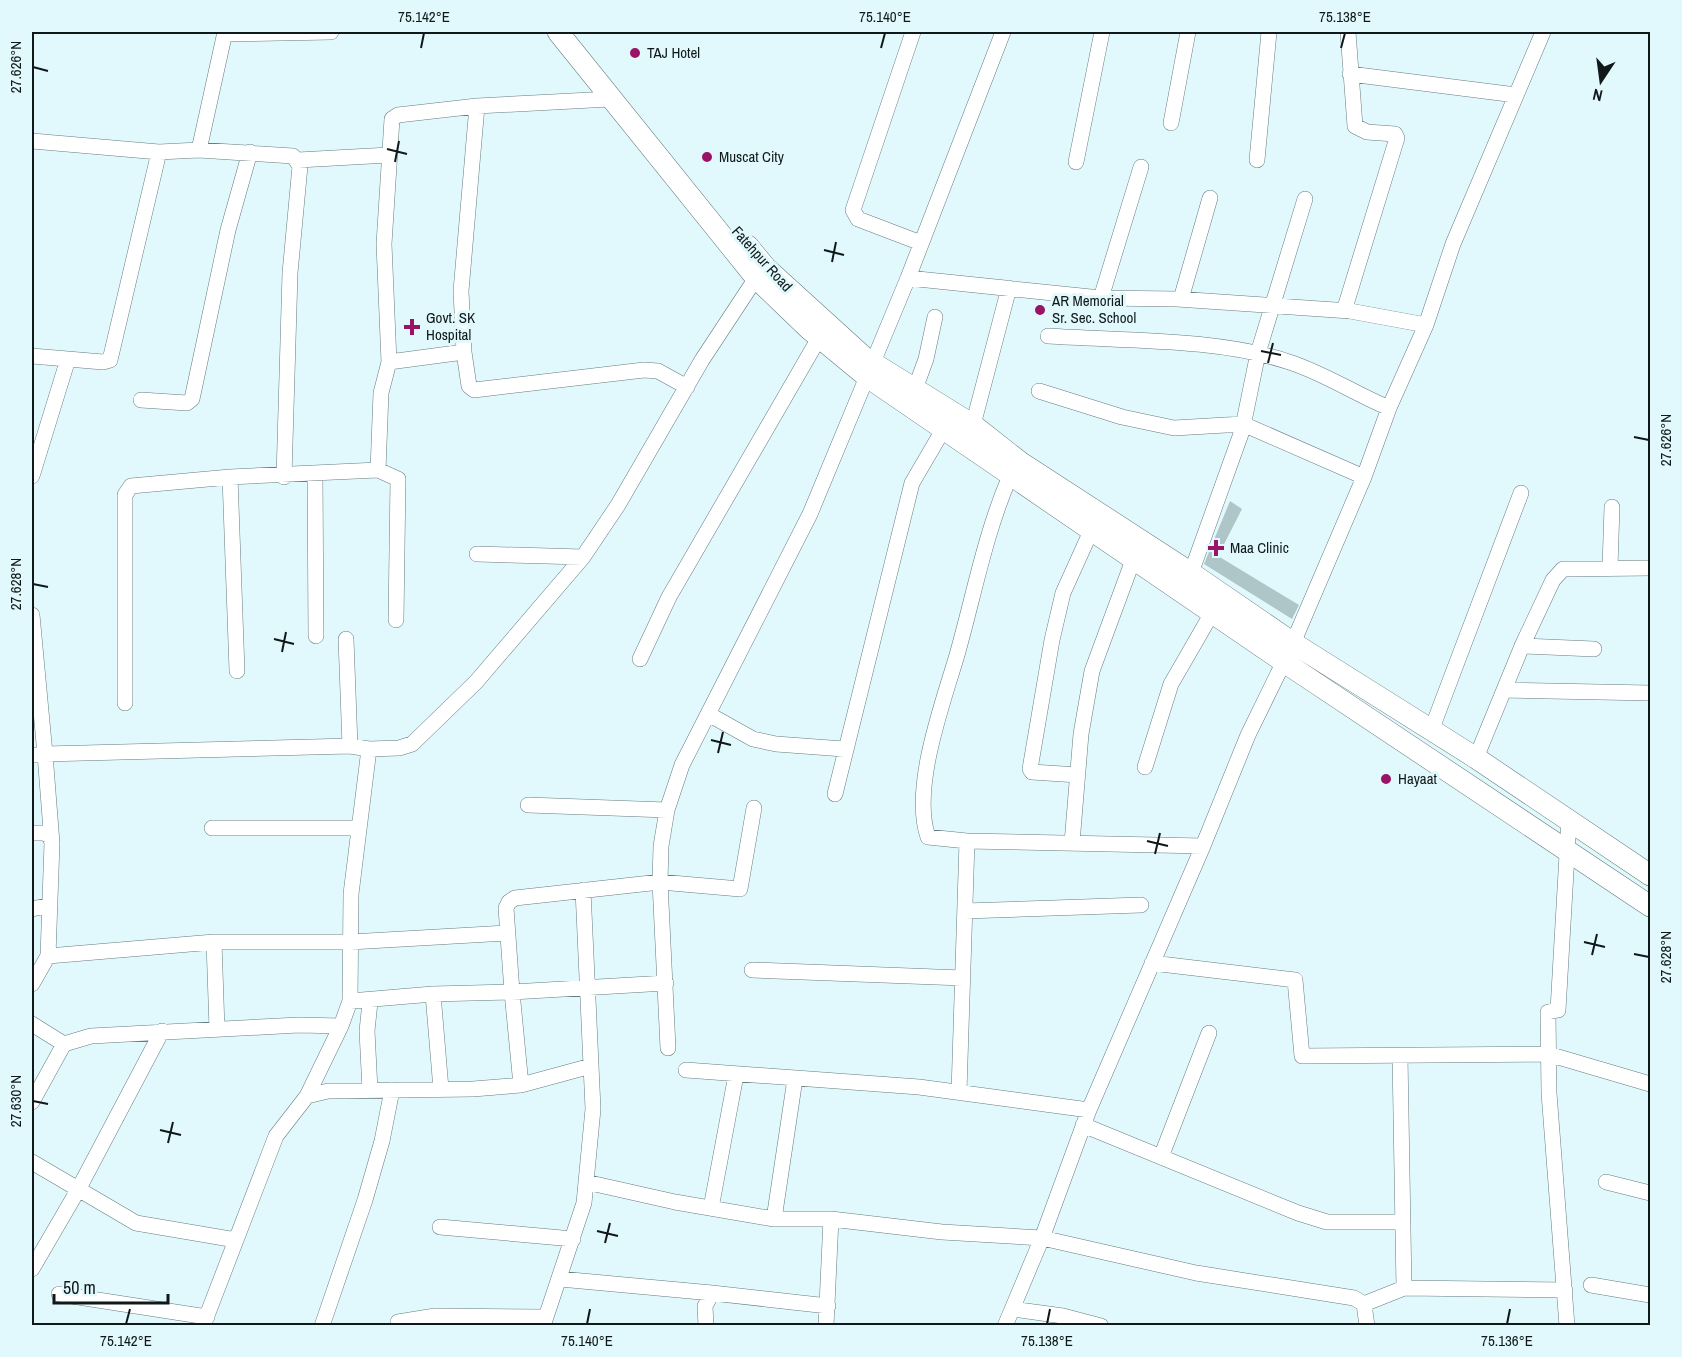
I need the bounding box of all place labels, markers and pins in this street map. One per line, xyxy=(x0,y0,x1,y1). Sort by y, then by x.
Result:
place label: TAJ Hotel xyxy=(647,42,700,63)
marker: TAJ Hotel xyxy=(628,46,642,60)
place label: Muscat City xyxy=(719,146,785,167)
marker: Muscat City xyxy=(700,150,714,164)
place label: AR Memorial Sr. Sec. School xyxy=(1051,290,1136,328)
marker: AR Memorial Sr. Sec. School xyxy=(1033,303,1047,317)
place label: Govt. SK Hospital xyxy=(426,307,476,345)
marker: Govt. SK Hospital xyxy=(403,318,421,336)
place label: Maa Clinic xyxy=(1230,537,1289,558)
marker: Maa Clinic xyxy=(1207,539,1225,557)
place label: Hayaat xyxy=(1398,768,1438,789)
marker: Hayaat xyxy=(1379,772,1393,786)

